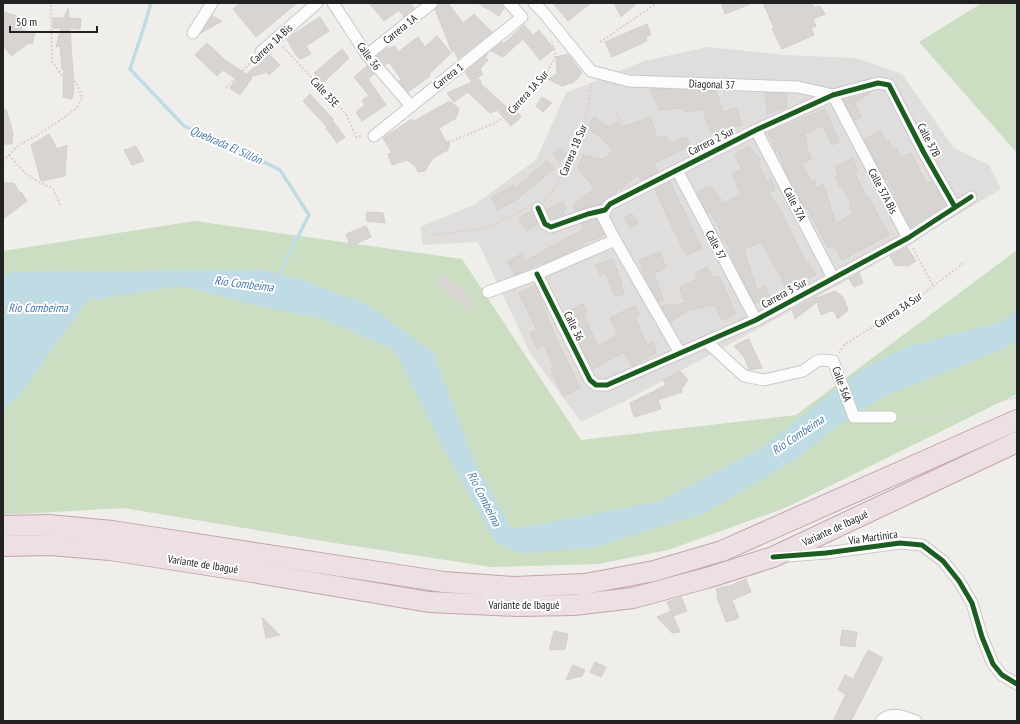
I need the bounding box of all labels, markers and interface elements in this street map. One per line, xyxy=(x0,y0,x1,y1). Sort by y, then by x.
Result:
scale bar xyxy=(10,8,97,34)
street label: Carrera 1A xyxy=(380,11,420,47)
text: 50 m xyxy=(16,14,37,29)
street label: Carrera 1A Bis xyxy=(247,21,295,67)
street label: Calle 36 xyxy=(354,39,384,73)
street label: Carrera 1 xyxy=(430,60,466,92)
street label: Carrera 1A Sur xyxy=(505,67,551,117)
street label: Calle 35E xyxy=(308,74,343,110)
street label: Diagonal 37 xyxy=(689,76,735,92)
street label: Calle 37B xyxy=(914,121,944,159)
water label: Quebrada El Sillón xyxy=(188,122,265,167)
street label: Carrera 1B Sur xyxy=(556,122,590,178)
street label: Carrera 2 Sur xyxy=(686,124,736,158)
street label: Calle 37A Bis xyxy=(865,166,901,216)
street label: Calle 37A xyxy=(781,185,810,224)
street label: Calle 37 xyxy=(702,228,730,262)
water label: Río Combeima xyxy=(214,272,276,295)
street label: Carrera 3 Sur xyxy=(759,275,809,311)
street label: Carrera 3A Sur xyxy=(872,289,924,331)
water label: Rio Combeima xyxy=(8,300,69,315)
street label: Calle 36 xyxy=(561,309,587,343)
street label: Calle 36A xyxy=(829,365,855,404)
water label: Río Combeima xyxy=(769,411,828,457)
water label: Río Combeima xyxy=(464,469,505,530)
street label: Variante de Ibagué xyxy=(799,506,871,550)
street label: Vía Martinica xyxy=(847,527,898,548)
street label: Variante de Ibagué xyxy=(166,551,240,577)
street label: Variante de Ibagué xyxy=(488,598,560,612)

